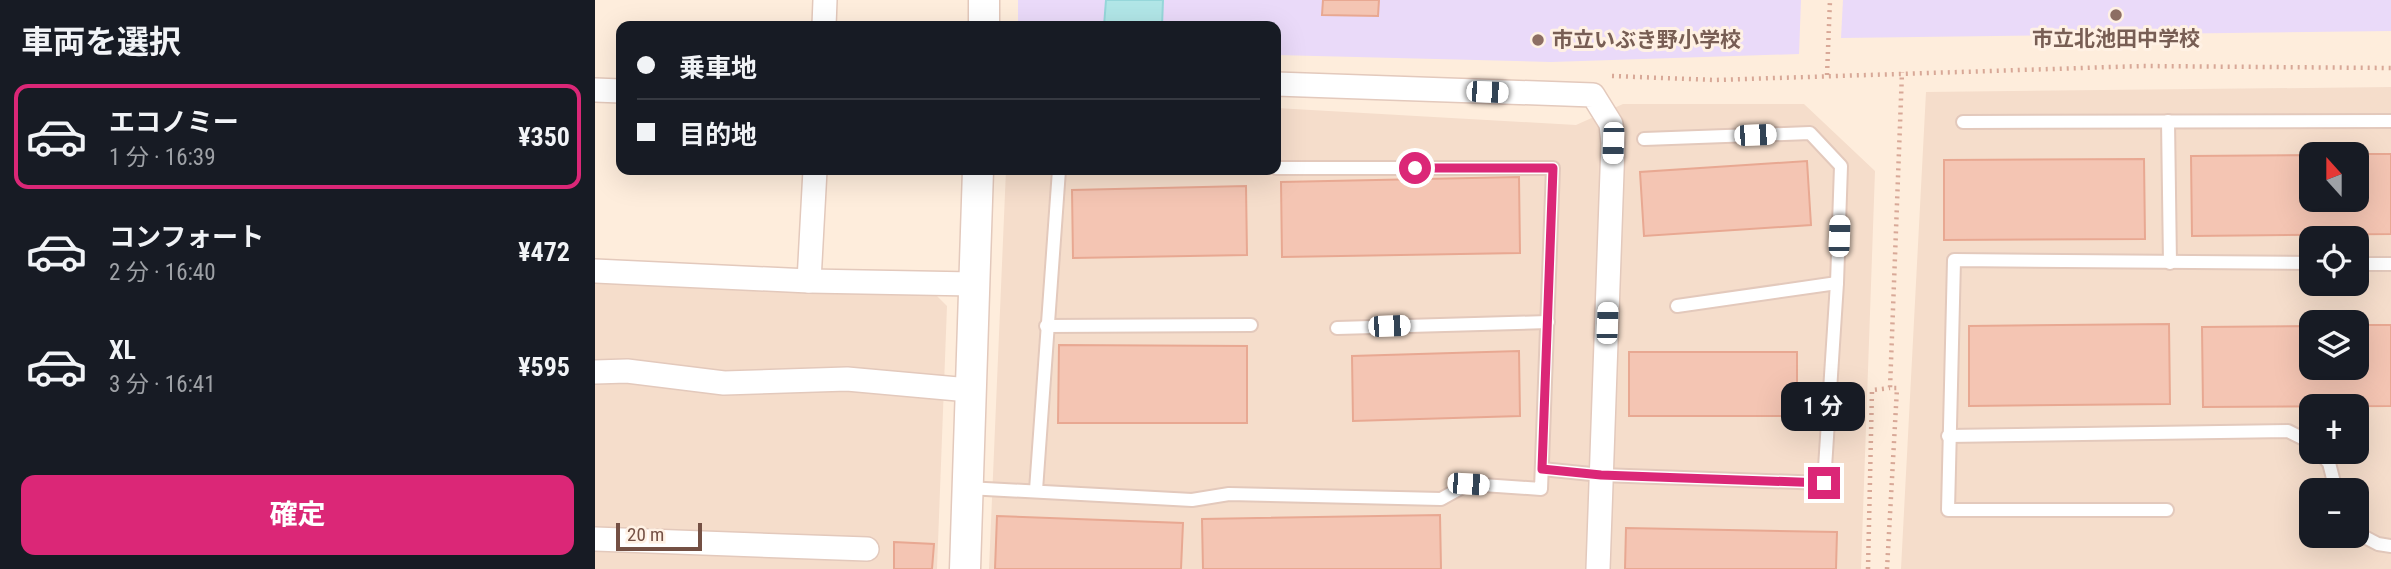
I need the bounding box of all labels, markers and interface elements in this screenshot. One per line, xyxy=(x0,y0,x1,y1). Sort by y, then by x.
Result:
marker: 市立北池田中学校 xyxy=(2108,7,2124,23)
text: 車両を選択 xyxy=(21,23,181,61)
place label: 市立北池田中学校 xyxy=(2032,27,2200,51)
place label: 市立いぶき野小学校 xyxy=(1552,28,1741,52)
marker: 市立いぶき野小学校 xyxy=(1530,32,1546,48)
text: 乗車地 xyxy=(679,53,757,83)
car xyxy=(1466,81,1509,103)
icon: car xyxy=(25,105,88,168)
text: エコノミー xyxy=(109,107,239,137)
text: 目的地 xyxy=(679,120,757,150)
text: ¥350 xyxy=(518,122,570,152)
car xyxy=(1602,122,1625,164)
car xyxy=(1734,124,1777,146)
north arrow xyxy=(2299,142,2369,212)
map controls xyxy=(2299,142,2369,548)
text: 1 分 · 16:39 xyxy=(109,144,216,171)
route start xyxy=(1399,152,1431,184)
car xyxy=(1828,215,1851,257)
icon: car xyxy=(25,220,88,283)
text: コンフォート xyxy=(109,222,264,252)
button: locate xyxy=(2299,226,2369,296)
text: ¥472 xyxy=(518,237,570,267)
text: 2 分 · 16:40 xyxy=(109,259,216,286)
car xyxy=(1596,302,1619,344)
button: layers xyxy=(2299,310,2369,380)
car xyxy=(1368,315,1411,337)
icon: car xyxy=(25,335,88,398)
text: XL xyxy=(109,335,136,365)
text: ¥595 xyxy=(518,352,570,382)
text: 3 分 · 16:41 xyxy=(109,371,216,398)
callout: 1 分 xyxy=(1782,382,1866,430)
text: 1 分 xyxy=(1803,393,1843,420)
button: + xyxy=(2299,394,2369,464)
route end xyxy=(1808,467,1840,499)
car xyxy=(1447,472,1490,496)
button: 確定 xyxy=(21,475,574,555)
button: − xyxy=(2299,478,2369,548)
scale bar xyxy=(616,520,702,552)
text: 20 m xyxy=(627,523,664,546)

